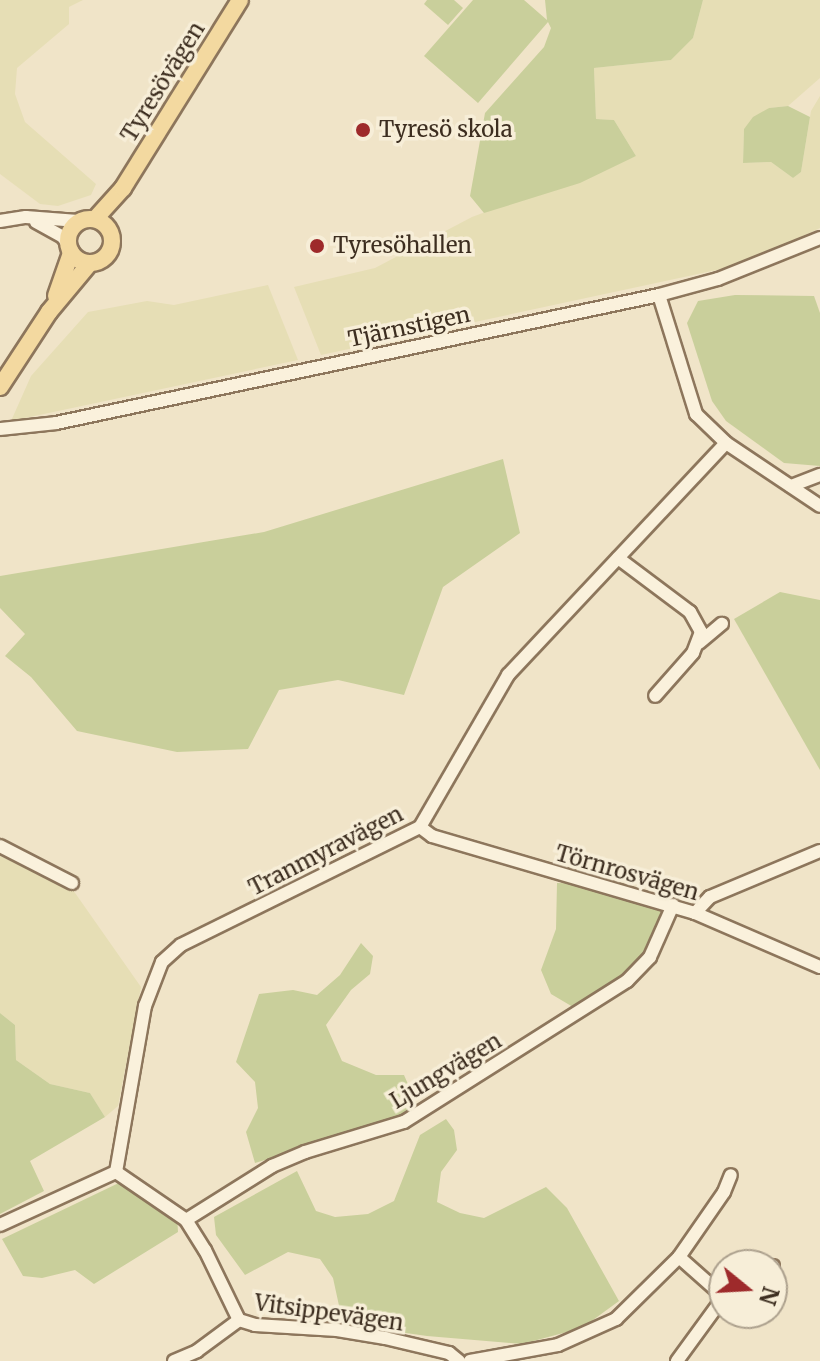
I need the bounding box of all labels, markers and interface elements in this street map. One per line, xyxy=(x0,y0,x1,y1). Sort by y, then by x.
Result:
street label: Tyresövägen xyxy=(116,17,210,147)
place label: Tyresö skola xyxy=(379,117,512,143)
marker: Tyresö skola xyxy=(354,121,372,139)
place label: Tyresöhallen xyxy=(333,233,472,259)
marker: Tyresöhallen xyxy=(308,237,326,255)
street label: Tjärnstigen xyxy=(346,301,472,353)
street label: Tranmyravägen xyxy=(244,801,408,901)
street label: Törnrosvägen xyxy=(552,840,702,906)
street label: Ljungvägen xyxy=(386,1028,506,1114)
north arrow xyxy=(708,1249,788,1329)
text: N xyxy=(753,1283,785,1308)
street label: Vitsippevägen xyxy=(253,1289,405,1337)

